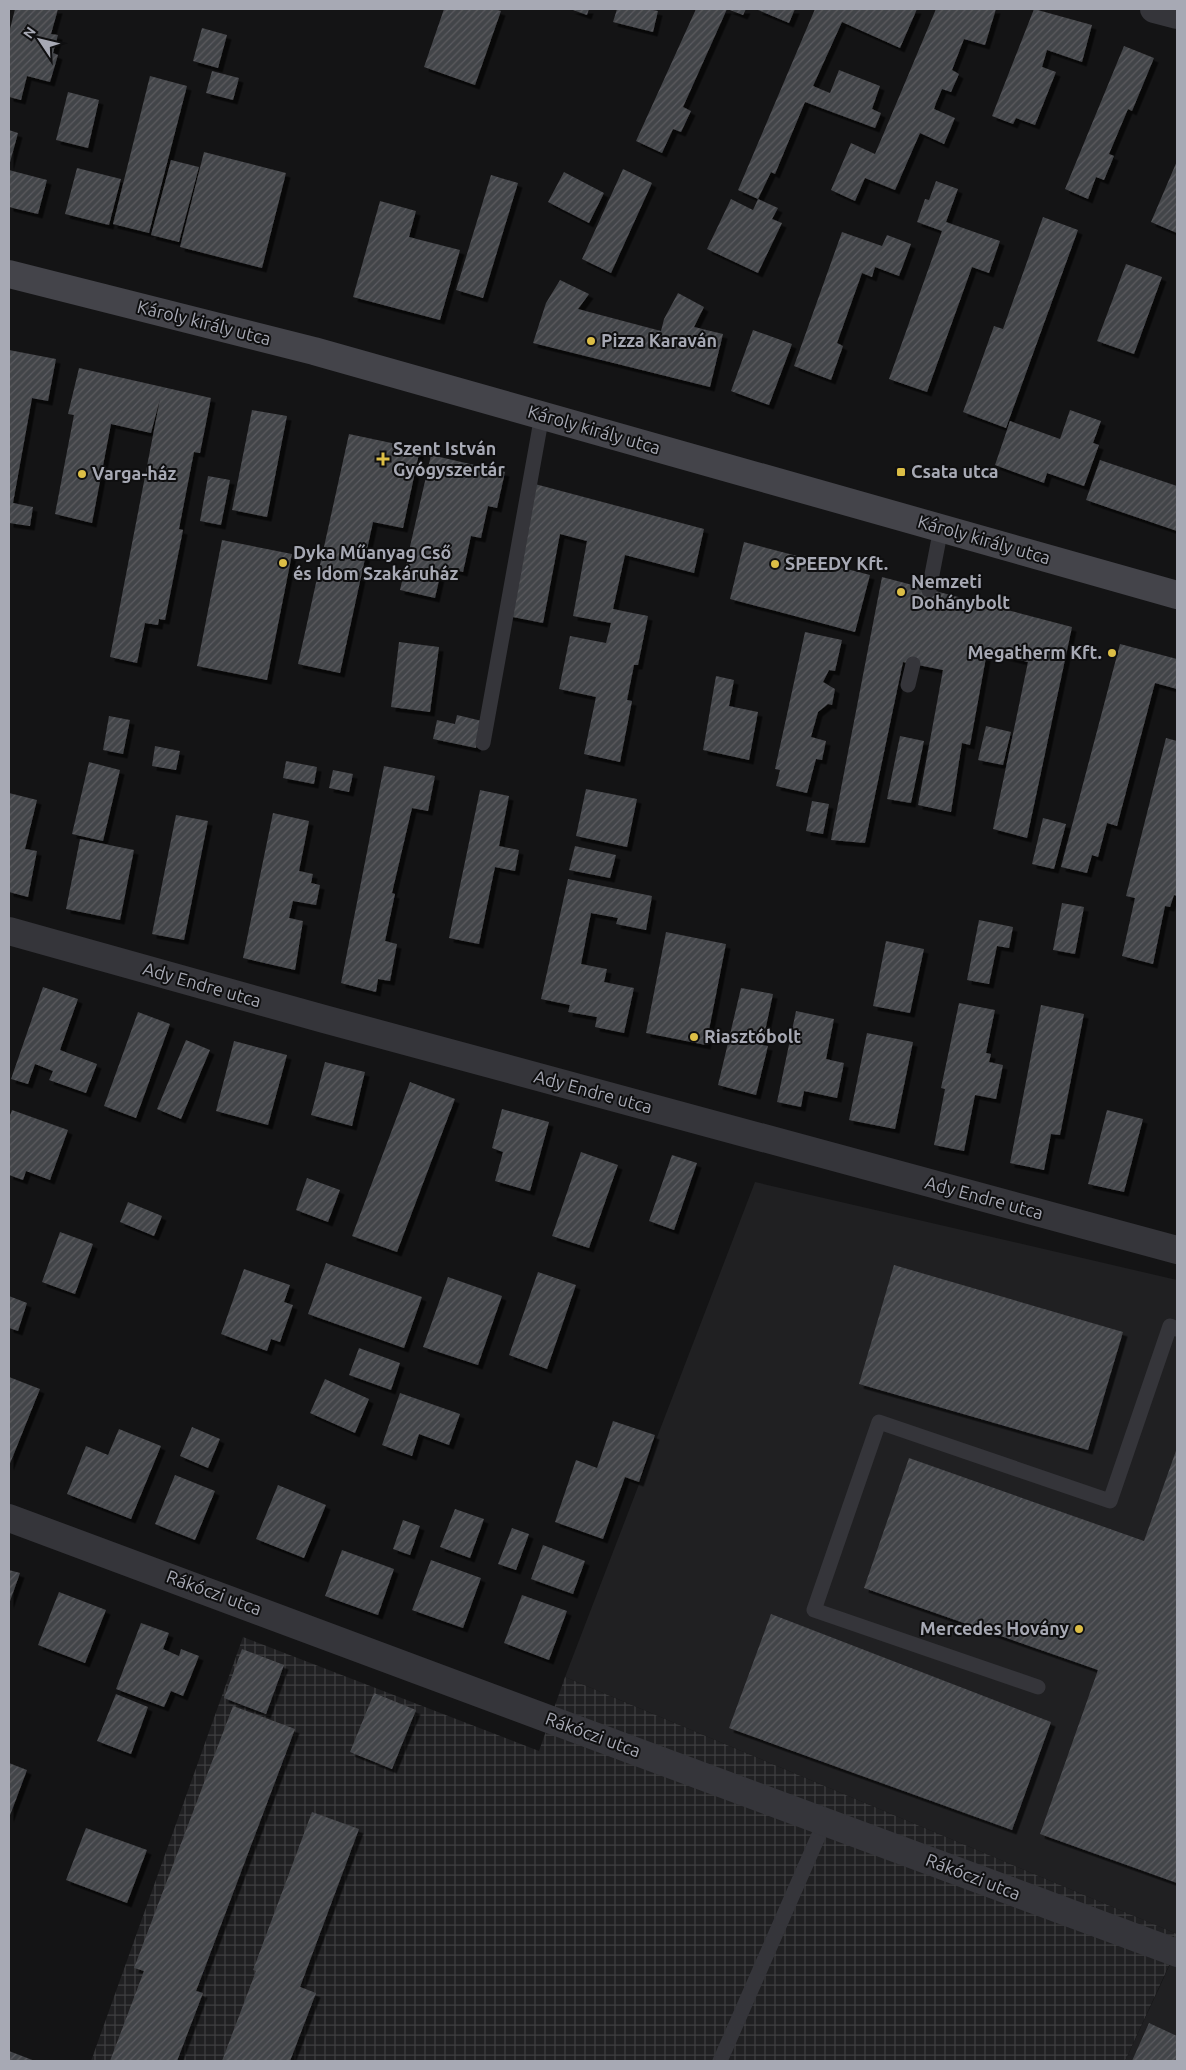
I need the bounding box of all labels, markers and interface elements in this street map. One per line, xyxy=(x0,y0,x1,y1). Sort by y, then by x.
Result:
north arrow xyxy=(15,15,65,65)
text: N xyxy=(20,24,39,41)
street label: Károly király utca xyxy=(135,296,273,348)
place label: Pizza Karaván xyxy=(601,330,717,350)
marker: Pizza Karaván xyxy=(585,335,597,347)
street label: Károly király utca xyxy=(526,401,663,458)
place label: Szent István Gyógyszertár xyxy=(393,438,505,479)
marker: Szent István Gyógyszertár xyxy=(377,453,389,465)
place label: Csata utca xyxy=(911,461,999,481)
place label: Varga-ház xyxy=(92,463,177,483)
marker: Csata utca xyxy=(895,466,907,478)
marker: Varga-ház xyxy=(76,468,88,480)
street label: Károly király utca xyxy=(916,511,1053,568)
place label: Dyka Műanyag Cső és Idom Szakáruház xyxy=(293,542,459,583)
place label: SPEEDY Kft. xyxy=(785,553,888,573)
marker: Dyka Műanyag Cső és Idom Szakáruház xyxy=(277,557,289,569)
marker: SPEEDY Kft. xyxy=(769,558,781,570)
place label: Nemzeti Dohánybolt xyxy=(911,571,1010,612)
marker: Nemzeti Dohánybolt xyxy=(895,586,907,598)
place label: Megatherm Kft. xyxy=(968,642,1102,662)
marker: Megatherm Kft. xyxy=(1106,647,1118,659)
street label: Ady Endre utca xyxy=(141,958,264,1010)
place label: Riasztóbolt xyxy=(704,1026,801,1046)
marker: Riasztóbolt xyxy=(688,1031,700,1043)
street label: Ady Endre utca xyxy=(532,1066,655,1116)
street label: Ady Endre utca xyxy=(923,1172,1046,1222)
street label: Rákóczi utca xyxy=(164,1566,265,1619)
place label: Mercedes Hovány xyxy=(920,1618,1069,1638)
marker: Mercedes Hovány xyxy=(1073,1623,1085,1635)
street label: Rákóczi utca xyxy=(543,1708,644,1761)
street label: Rákóczi utca xyxy=(923,1849,1023,1903)

